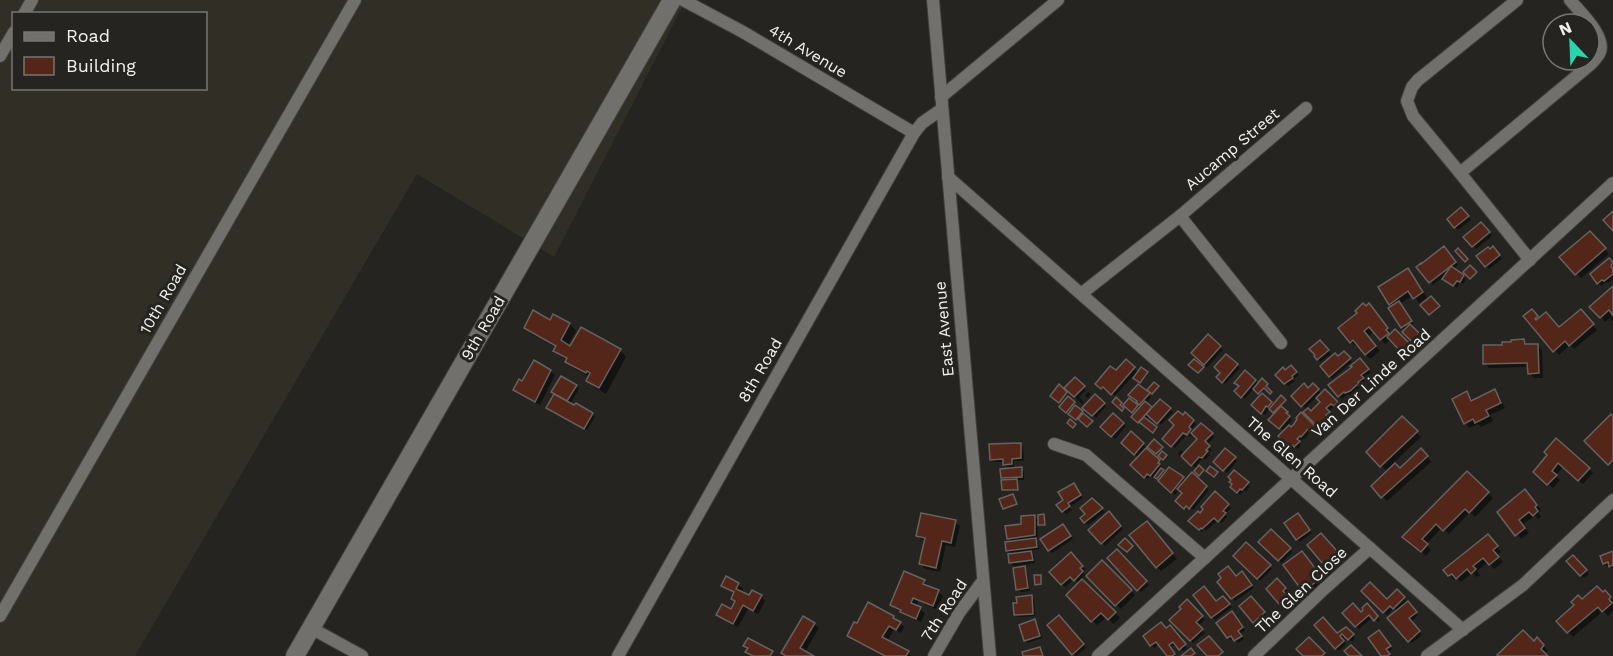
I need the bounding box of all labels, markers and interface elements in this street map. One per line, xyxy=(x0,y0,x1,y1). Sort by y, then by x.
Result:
legend xyxy=(12,12,207,90)
north arrow xyxy=(1541,12,1601,72)
text: N xyxy=(1556,18,1575,40)
street label: 4th Avenue xyxy=(765,20,851,82)
text: Road xyxy=(66,25,110,46)
text: Building xyxy=(66,55,136,76)
street label: Aucamp Street xyxy=(1181,104,1283,194)
street label: 10th Road xyxy=(135,261,191,337)
street label: East Avenue xyxy=(930,280,958,378)
street label: 9th Road xyxy=(457,293,509,363)
street label: Van Der Linde Road xyxy=(1308,325,1434,441)
street label: 8th Road xyxy=(734,335,786,405)
street label: The Glen Road xyxy=(1243,412,1341,502)
street label: The Glen Close xyxy=(1251,543,1351,637)
street label: 7th Road xyxy=(917,575,971,645)

